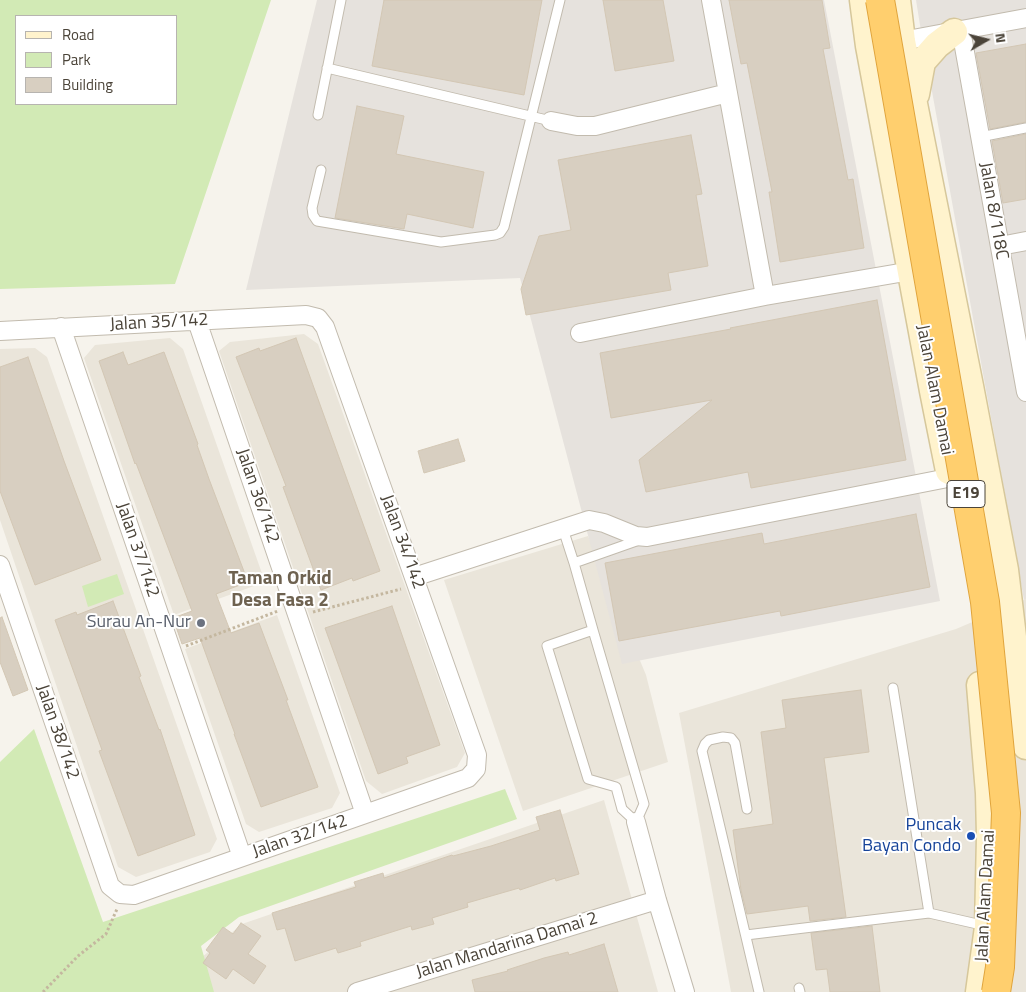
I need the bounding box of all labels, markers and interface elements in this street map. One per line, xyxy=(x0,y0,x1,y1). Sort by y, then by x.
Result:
legend xyxy=(15,15,178,105)
north arrow xyxy=(961,15,1011,65)
text: Road xyxy=(62,23,94,46)
text: N xyxy=(990,32,1012,44)
text: Park xyxy=(62,48,91,71)
text: Building xyxy=(62,73,113,96)
street label: Jalan 8/118C xyxy=(974,161,1012,261)
street label: Jalan 35/142 xyxy=(109,310,209,336)
street label: Jalan Alam Damai xyxy=(911,323,957,457)
street label: Jalan 36/142 xyxy=(231,446,283,546)
road number: E19 xyxy=(947,480,985,508)
street label: Jalan 34/142 xyxy=(375,492,429,592)
street label: Jalan 37/142 xyxy=(111,500,163,600)
district label: Taman Orkid Desa Fasa 2 xyxy=(228,568,332,612)
place label: Surau An-Nur xyxy=(87,612,191,634)
marker: Surau An-Nur xyxy=(195,617,207,629)
street label: Jalan 38/142 xyxy=(31,682,83,782)
street label: Jalan 32/142 xyxy=(250,811,350,863)
place label: Puncak Bayan Condo xyxy=(862,815,961,858)
street label: Jalan Alam Damai xyxy=(972,829,1000,963)
marker: Puncak Bayan Condo xyxy=(965,830,977,842)
street label: Jalan Mandarina Damai 2 xyxy=(414,908,600,984)

